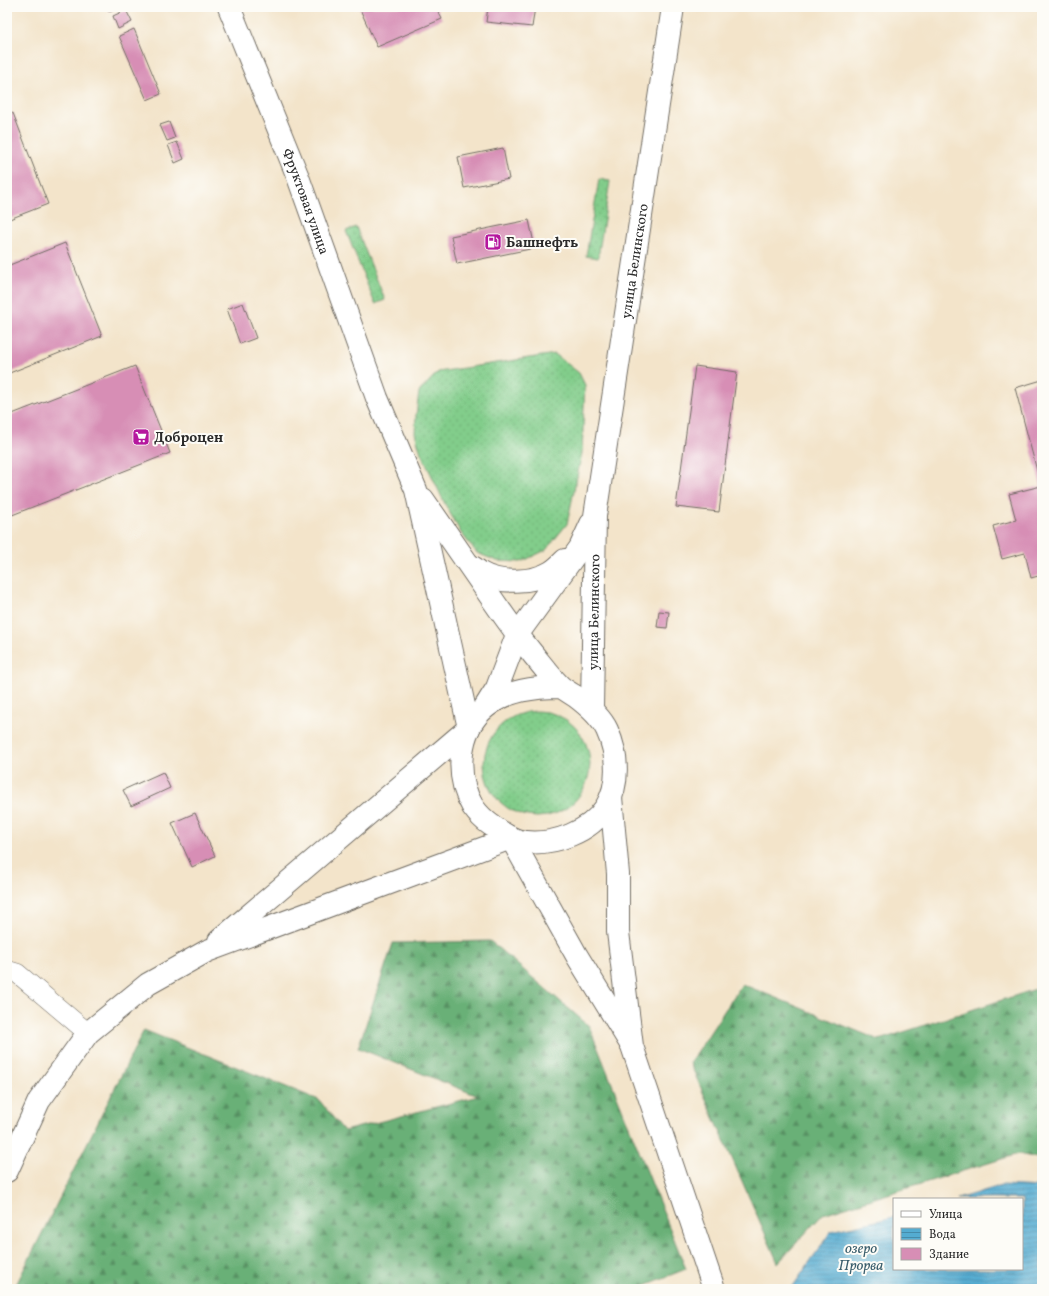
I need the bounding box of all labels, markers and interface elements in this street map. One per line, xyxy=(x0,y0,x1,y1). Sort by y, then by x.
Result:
street label: Фруктовая улица xyxy=(276,146,333,257)
street label: улица Белинского xyxy=(617,202,654,320)
fuel station icon: Башнефть xyxy=(483,232,503,252)
place label: Башнефть xyxy=(506,234,578,253)
supermarket icon: Доброцен xyxy=(131,427,151,447)
place label: Доброцен xyxy=(154,429,223,448)
street label: улица Белинского xyxy=(585,554,605,670)
legend xyxy=(893,1198,1023,1270)
text: Улица xyxy=(929,1207,962,1223)
text: Вода xyxy=(929,1227,956,1243)
water label: озеро Прорва xyxy=(839,1239,883,1277)
text: Здание xyxy=(929,1247,969,1263)

